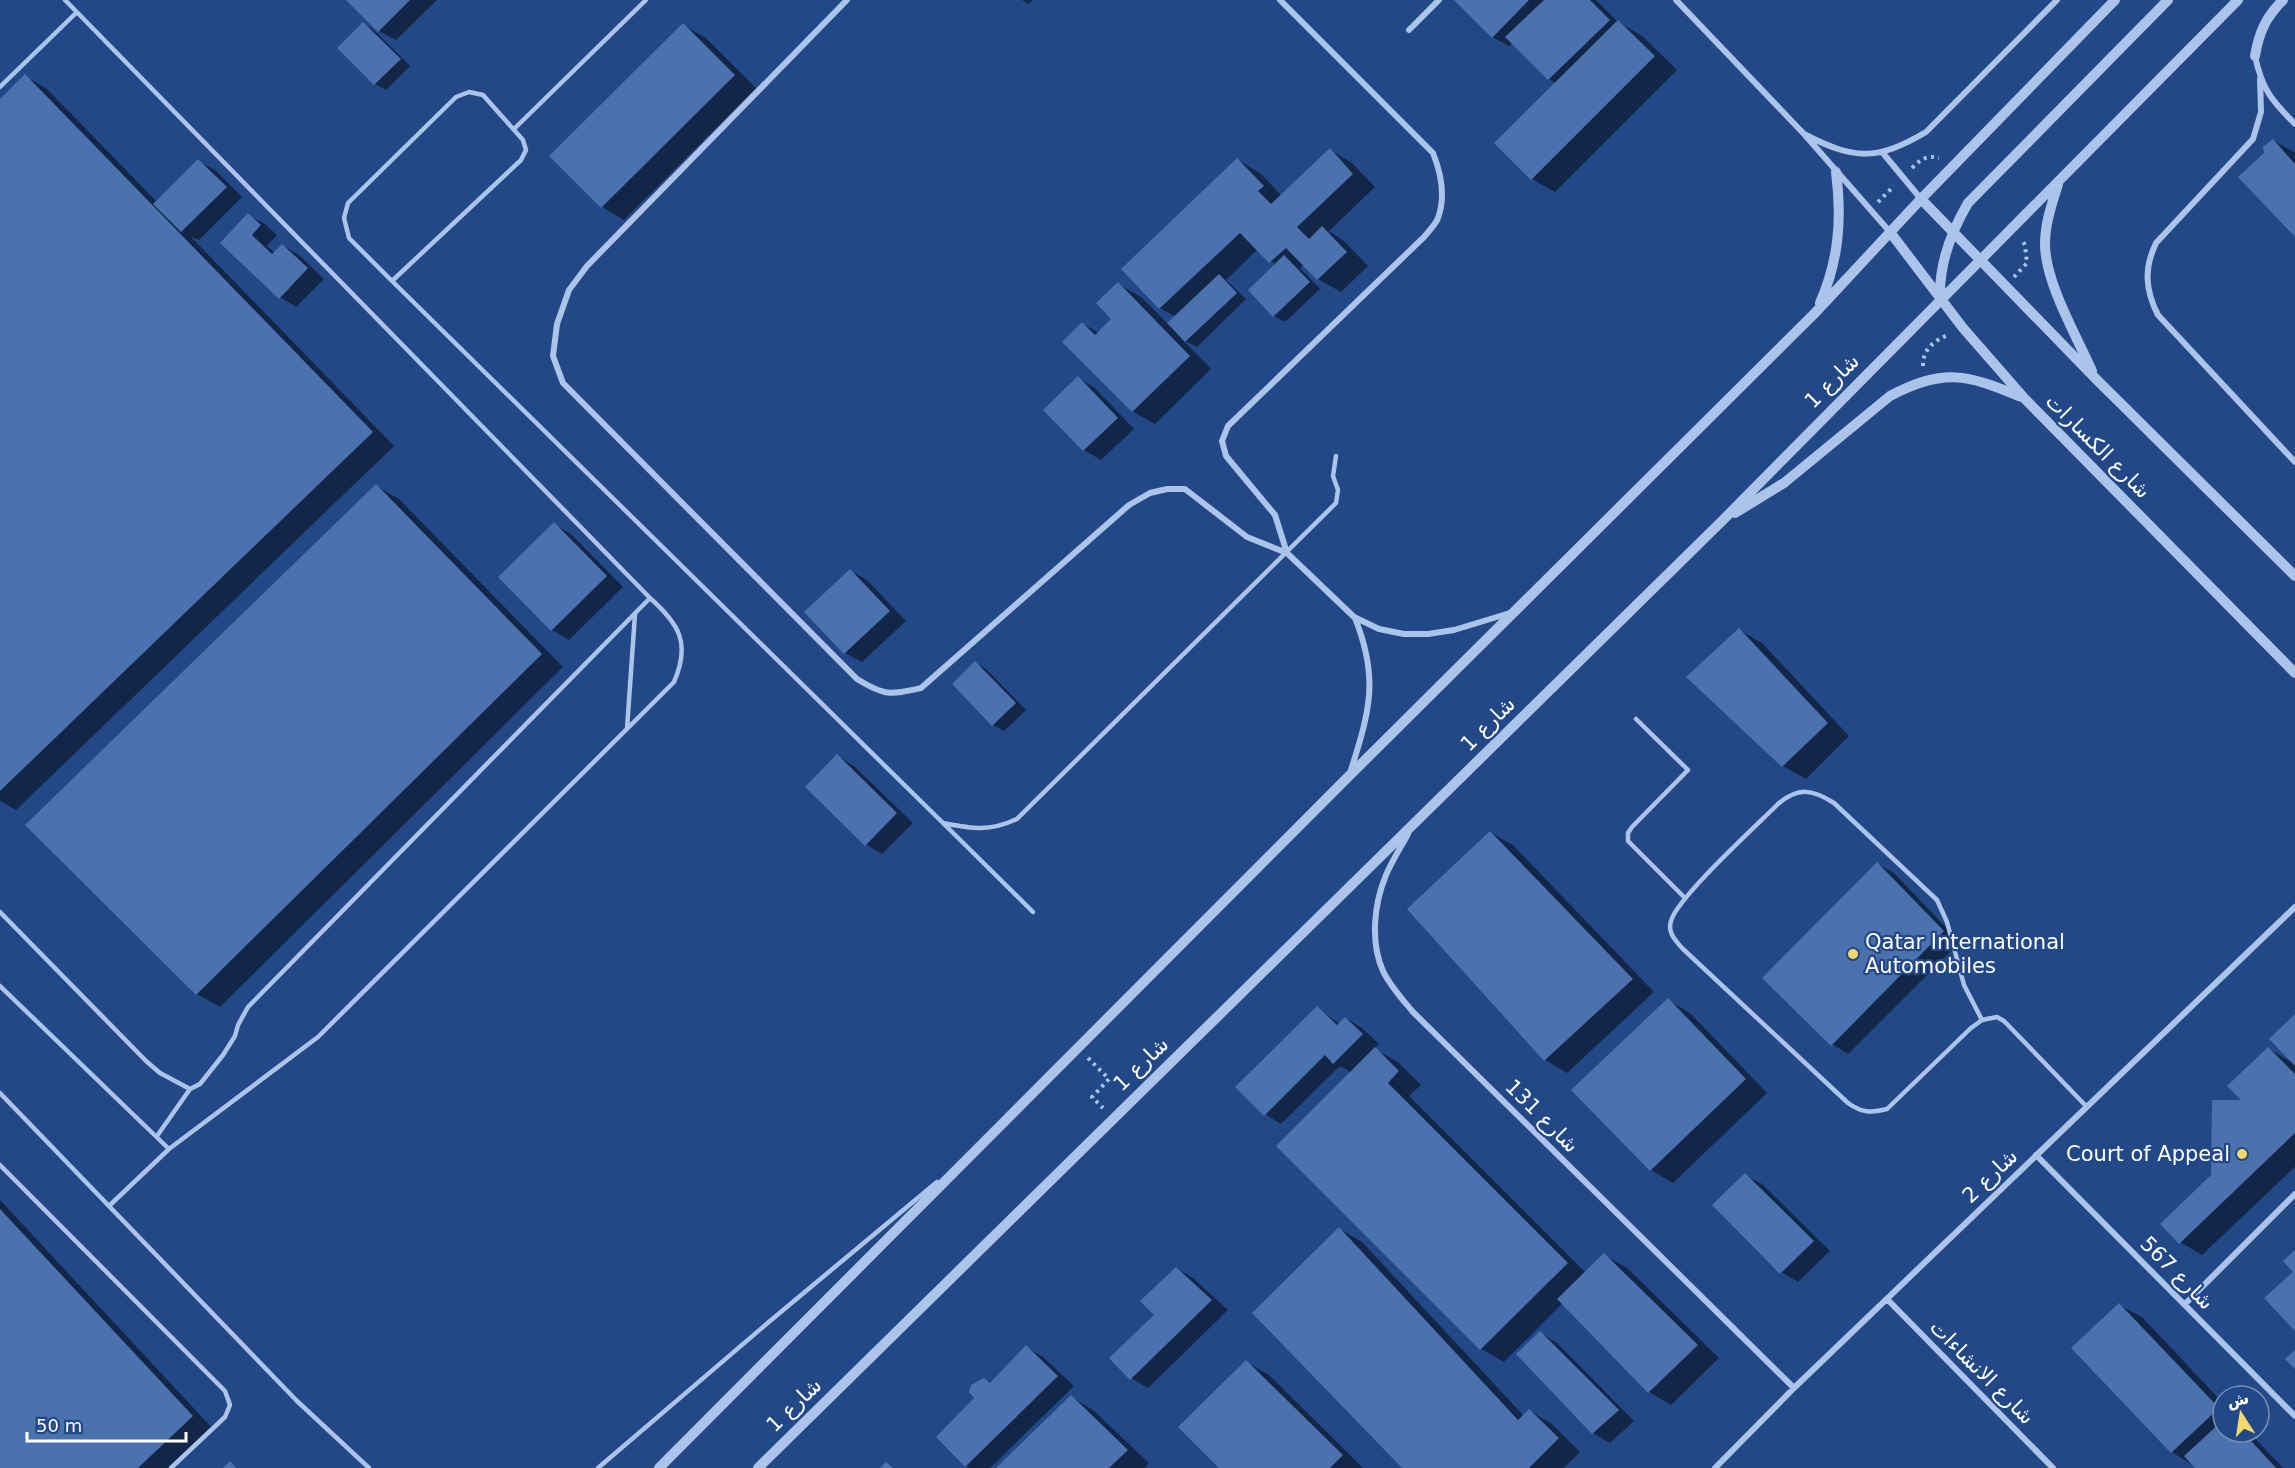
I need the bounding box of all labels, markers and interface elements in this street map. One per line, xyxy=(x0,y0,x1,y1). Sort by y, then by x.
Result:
street label: شارع 1 xyxy=(1800,349,1864,413)
street label: شارع الكسارات xyxy=(2041,389,2155,503)
street label: شارع 1 xyxy=(1456,692,1520,756)
place label: Qatar International Automobiles xyxy=(1865,930,2065,978)
marker: Qatar International Automobiles xyxy=(1846,947,1860,961)
street label: شارع 1 xyxy=(1109,1032,1173,1096)
street label: شارع 131 xyxy=(1500,1074,1584,1158)
place label: Court of Appeal xyxy=(2066,1142,2230,1166)
street label: شارع 2 xyxy=(1958,1144,2022,1208)
marker: Court of Appeal xyxy=(2235,1147,2249,1161)
street label: شارع 567 xyxy=(2135,1231,2219,1315)
street label: شارع الانشاءات xyxy=(1925,1315,2039,1429)
street label: شارع 1 xyxy=(762,1373,826,1437)
north arrow xyxy=(2211,1384,2271,1444)
text: ش xyxy=(2225,1388,2251,1411)
scale bar xyxy=(27,1405,186,1443)
text: 50 m xyxy=(36,1415,82,1436)

